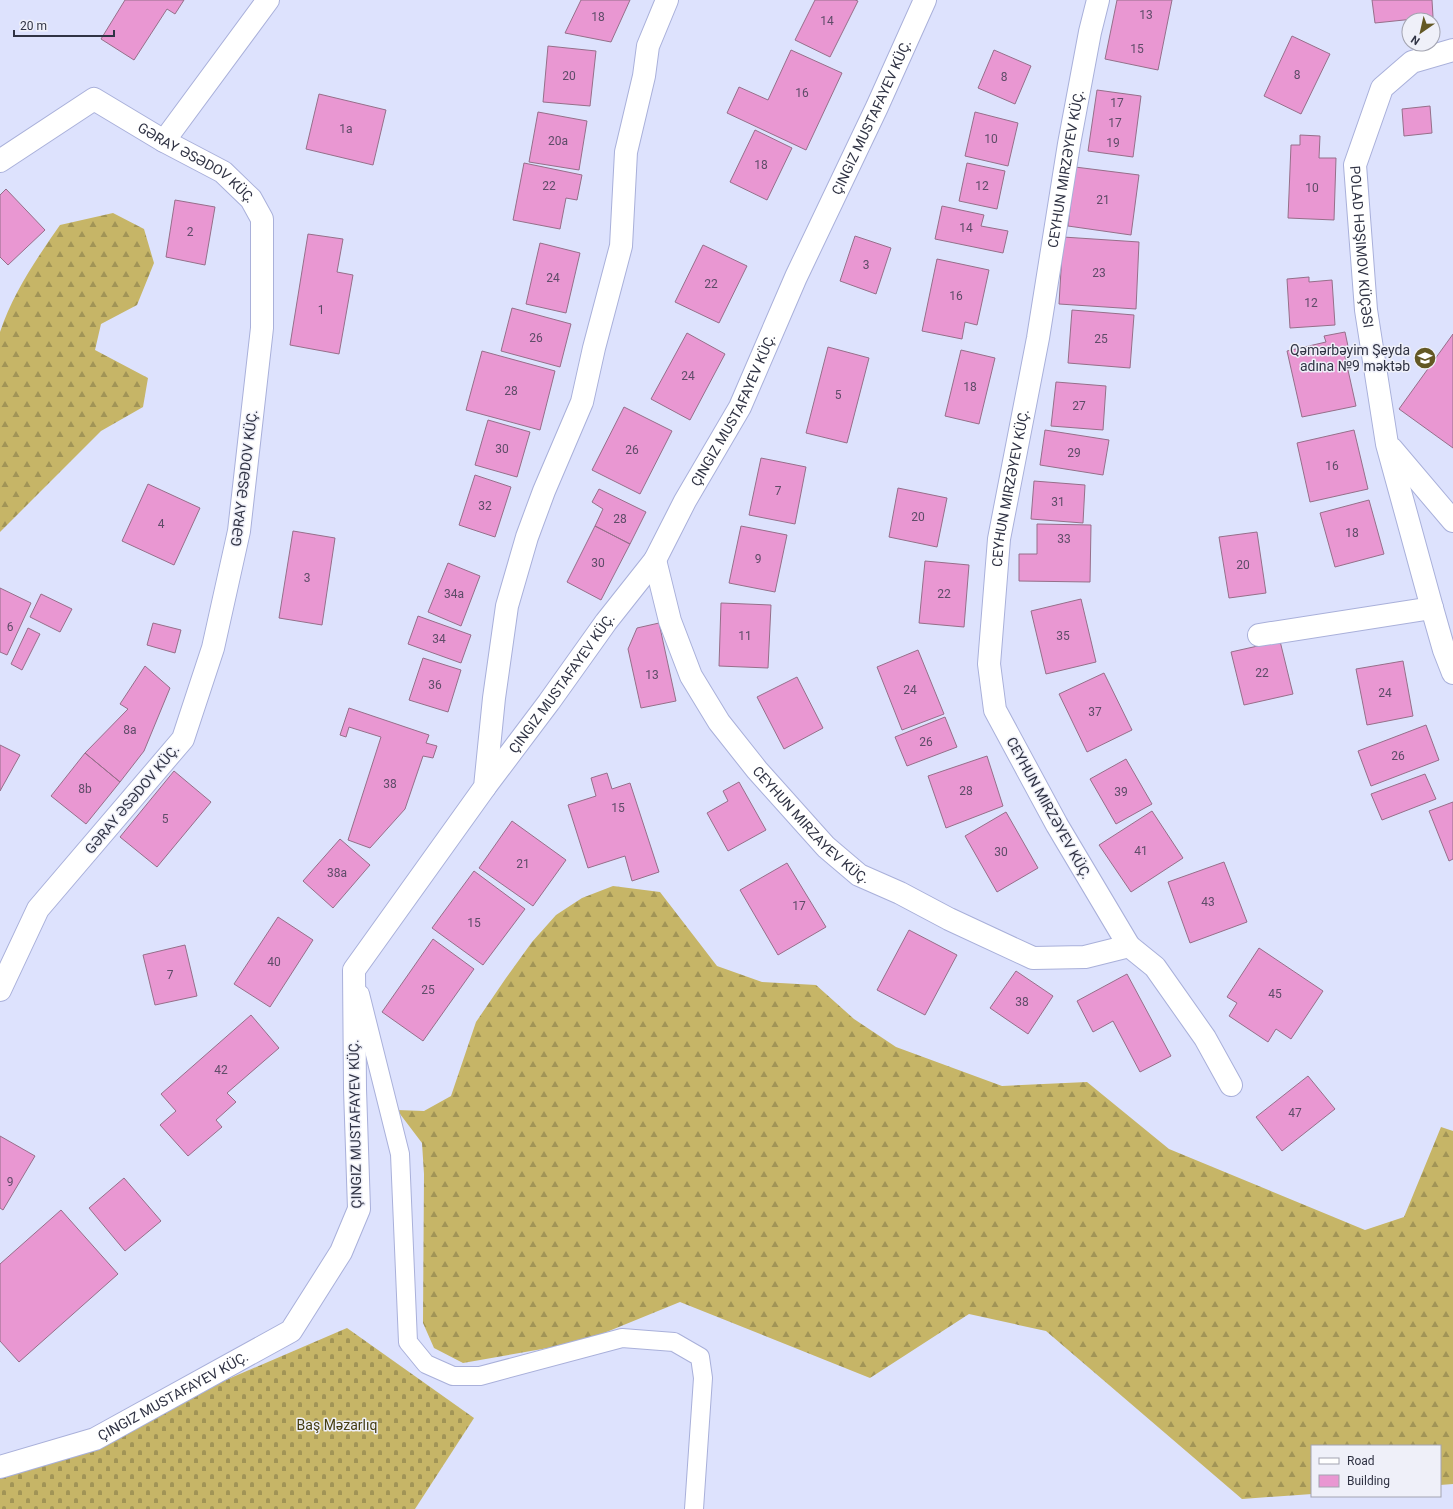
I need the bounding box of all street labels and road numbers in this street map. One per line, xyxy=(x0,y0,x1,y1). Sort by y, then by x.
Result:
street label: ÇINGIZ MUSTAFAYEV KÜÇ. xyxy=(828,37,914,197)
street label: CEYHUN MIRZƏYEV KÜÇ. xyxy=(1045,89,1087,249)
street label: GƏRAY ƏSƏDOV KÜÇ. xyxy=(135,119,259,206)
street label: POLAD HƏŞIMOV KÜÇƏSI xyxy=(1347,165,1377,329)
street label: ÇINGIZ MUSTAFAYEV KÜÇ. xyxy=(687,331,779,489)
street label: CEYHUN MIRZƏYEV KÜÇ. xyxy=(989,408,1032,567)
street label: GƏRAY ƏSƏDOV KÜÇ. xyxy=(228,409,260,547)
street label: ÇINGIZ MUSTAFAYEV KÜÇ. xyxy=(505,610,618,756)
street label: CEYHUN MIRZƏYEV KÜÇ. xyxy=(1003,734,1095,882)
street label: GƏRAY ƏSƏDOV KÜÇ. xyxy=(82,741,182,857)
street label: CEYHUN MIRZAYEV KÜÇ. xyxy=(749,763,872,886)
street label: ÇINGIZ MUSTAFAYEV KÜÇ. xyxy=(346,1039,364,1209)
street label: ÇINGIZ MUSTAFAYEV KÜÇ. xyxy=(95,1348,251,1444)

